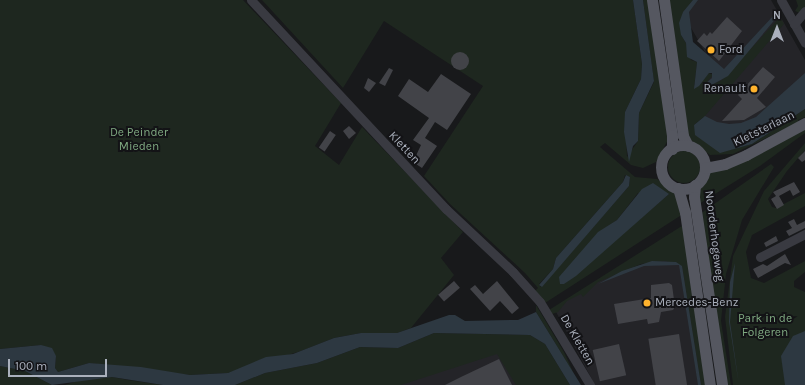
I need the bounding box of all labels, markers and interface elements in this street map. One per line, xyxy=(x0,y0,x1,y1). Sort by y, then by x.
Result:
north arrow xyxy=(757,8,797,48)
text: N xyxy=(773,9,781,22)
place label: Ford xyxy=(719,43,743,57)
marker: Ford xyxy=(706,45,716,55)
place label: Renault xyxy=(704,82,746,96)
marker: Renault xyxy=(749,84,759,94)
street label: Kletsterlaan xyxy=(731,108,797,150)
park label: De Peinder Mieden xyxy=(110,126,168,154)
street label: Kletten xyxy=(385,129,423,167)
street label: Noorderhogeweg xyxy=(701,190,727,282)
place label: Mercedes-Benz xyxy=(655,296,738,310)
marker: Mercedes-Benz xyxy=(642,298,652,308)
street label: De Kletten xyxy=(557,312,597,368)
park label: Park in de Folgeren xyxy=(738,312,792,340)
scale bar xyxy=(10,351,109,377)
text: 100 m xyxy=(15,359,47,373)

